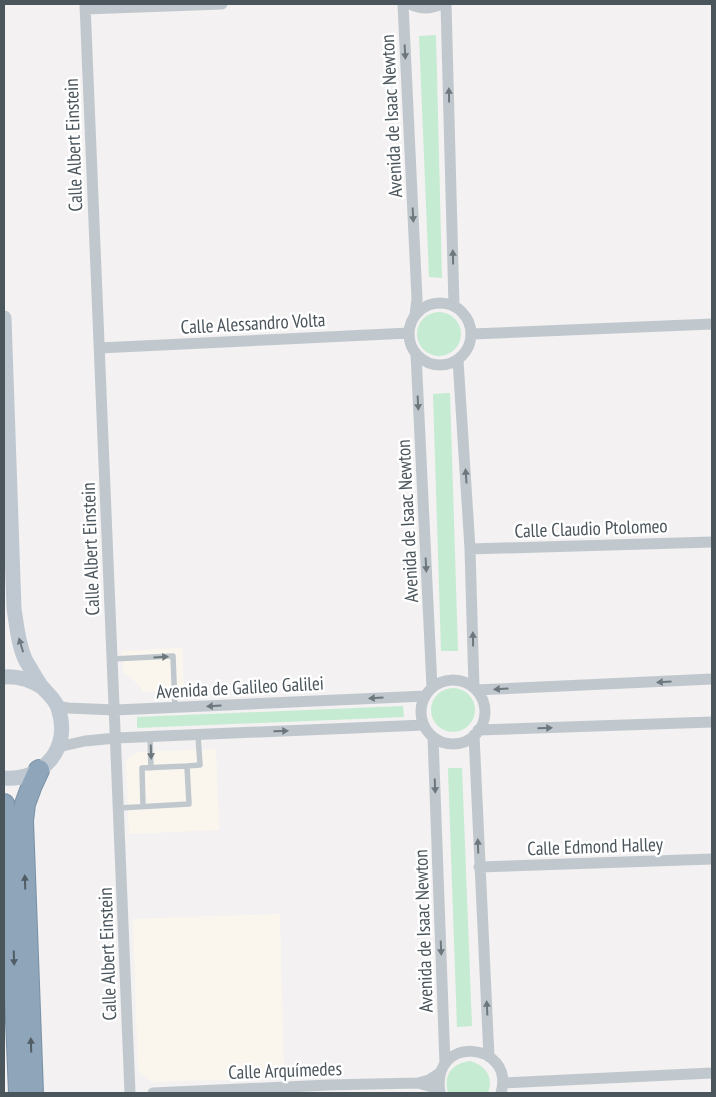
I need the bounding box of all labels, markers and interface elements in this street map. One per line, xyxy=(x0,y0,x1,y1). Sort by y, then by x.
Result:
street label: Avenida de Isaac Newton xyxy=(375,34,407,198)
one-way arrow xyxy=(401,45,409,61)
street label: Calle Albert Einstein xyxy=(59,78,87,212)
one-way arrow xyxy=(445,87,453,103)
one-way arrow xyxy=(409,207,417,223)
one-way arrow xyxy=(449,249,457,265)
street label: Calle Alessandro Volta xyxy=(180,307,326,339)
one-way arrow xyxy=(415,395,423,411)
street label: Avenida de Isaac Newton xyxy=(391,439,423,603)
one-way arrow xyxy=(461,468,469,484)
street label: Calle Albert Einstein xyxy=(76,482,104,616)
street label: Calle Claudio Ptolomeo xyxy=(514,513,668,543)
one-way arrow xyxy=(423,557,431,573)
one-way arrow xyxy=(468,631,476,647)
one-way arrow xyxy=(16,637,24,652)
one-way arrow xyxy=(153,653,169,661)
street label: Avenida de Galileo Galilei xyxy=(156,671,324,703)
one-way arrow xyxy=(655,678,671,686)
one-way arrow xyxy=(493,686,509,694)
one-way arrow xyxy=(368,694,384,702)
one-way arrow xyxy=(205,702,221,710)
one-way arrow xyxy=(537,724,553,732)
one-way arrow xyxy=(273,727,289,735)
one-way arrow xyxy=(147,744,155,760)
one-way arrow xyxy=(431,778,439,794)
street label: Calle Edmond Halley xyxy=(527,832,664,860)
one-way arrow xyxy=(474,837,482,853)
street label: Avenida de Isaac Newton xyxy=(408,849,438,1013)
one-way arrow xyxy=(21,874,29,890)
street label: Calle Albert Einstein xyxy=(93,887,121,1021)
one-way arrow xyxy=(437,940,445,956)
one-way arrow xyxy=(10,950,18,966)
one-way arrow xyxy=(482,1000,490,1016)
one-way arrow xyxy=(27,1036,35,1052)
street label: Calle Arquímedes xyxy=(228,1056,342,1084)

